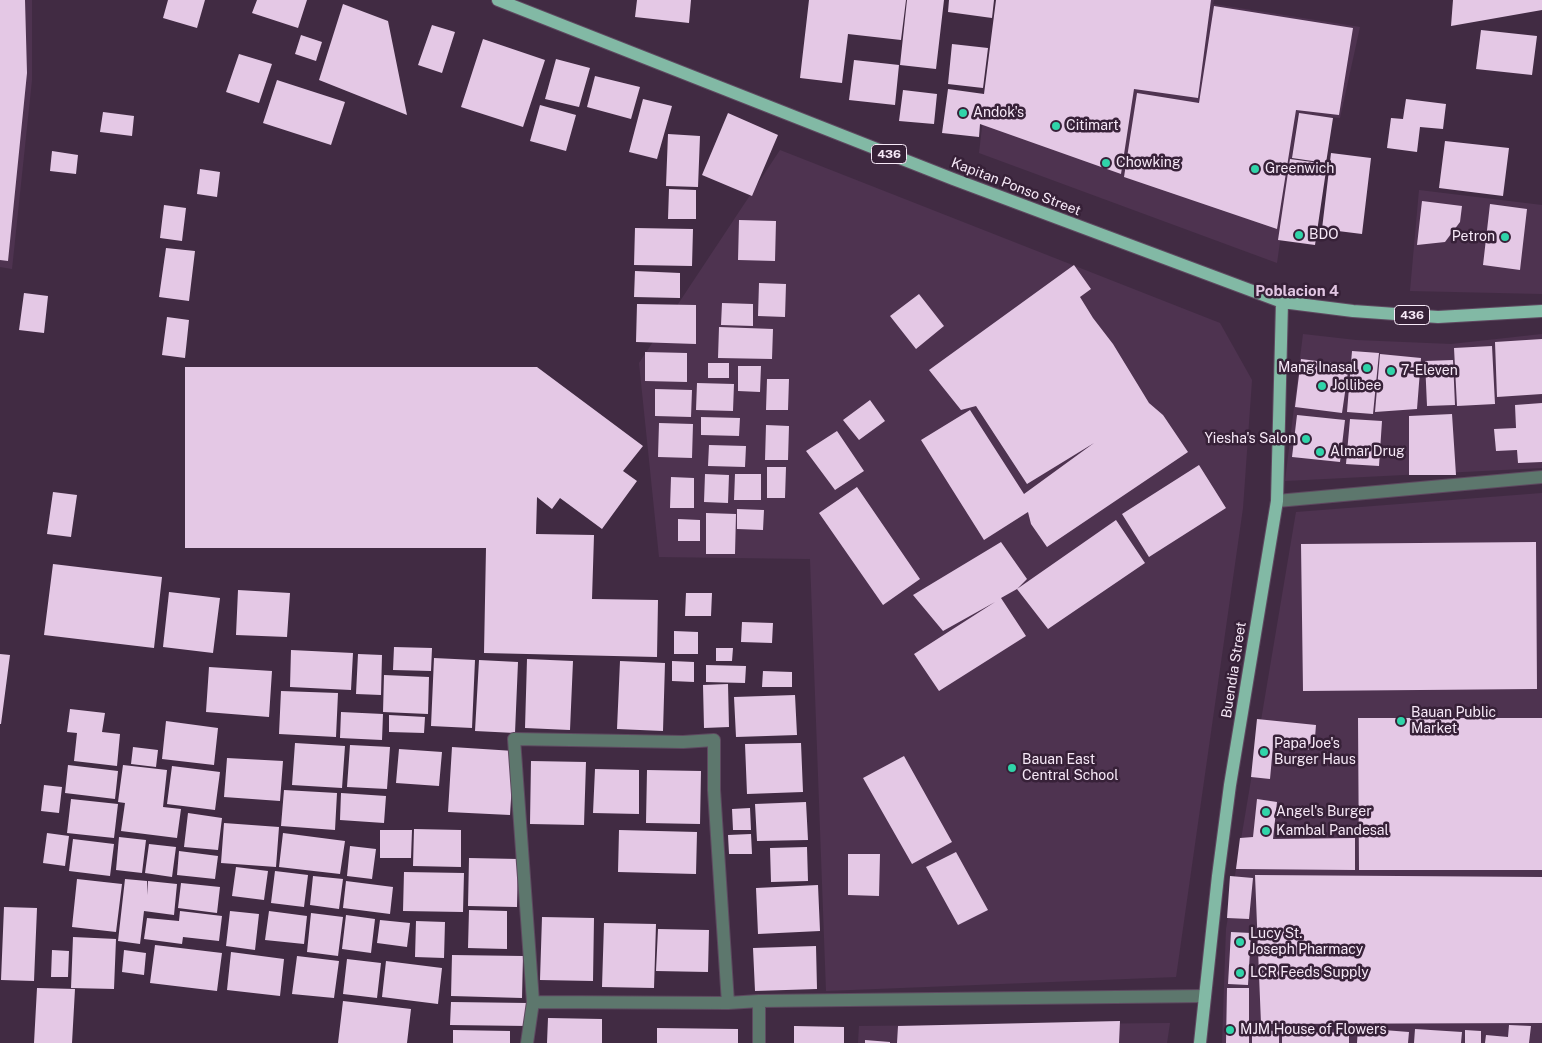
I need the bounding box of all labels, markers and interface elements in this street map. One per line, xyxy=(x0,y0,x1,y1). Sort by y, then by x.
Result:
place label: Andok's xyxy=(973,105,1024,121)
marker: Andok's xyxy=(957,107,969,119)
place label: Citimart xyxy=(1066,118,1119,134)
marker: Citimart xyxy=(1050,120,1062,132)
road number: 436 xyxy=(872,144,906,164)
street label: Kapitan Ponso Street xyxy=(949,155,1083,219)
place label: Chowking xyxy=(1116,155,1181,171)
marker: Chowking xyxy=(1100,157,1112,169)
place label: Greenwich xyxy=(1265,161,1334,177)
marker: Greenwich xyxy=(1249,163,1261,175)
place label: BDO xyxy=(1309,227,1338,243)
marker: BDO xyxy=(1293,229,1305,241)
place label: Petron xyxy=(1452,229,1495,245)
marker: Petron xyxy=(1499,231,1511,243)
district label: Poblacion 4 xyxy=(1255,282,1339,300)
road number: 436 xyxy=(1394,306,1430,324)
place label: Mang Inasal xyxy=(1278,360,1357,376)
marker: Mang Inasal xyxy=(1361,362,1373,374)
place label: 7-Eleven xyxy=(1401,363,1458,379)
marker: 7-Eleven xyxy=(1385,365,1397,377)
place label: Jollibee xyxy=(1332,378,1381,394)
marker: Jollibee xyxy=(1316,380,1328,392)
place label: Yiesha's Salon xyxy=(1204,431,1296,447)
marker: Yiesha's Salon xyxy=(1300,433,1312,445)
place label: Almar Drug xyxy=(1330,444,1405,460)
marker: Almar Drug xyxy=(1314,446,1326,458)
street label: Buendia Street xyxy=(1218,621,1250,719)
place label: Bauan Public Market xyxy=(1411,705,1496,738)
marker: Bauan Public Market xyxy=(1395,715,1407,727)
place label: Papa Joe's Burger Haus xyxy=(1274,736,1356,769)
marker: Papa Joe's Burger Haus xyxy=(1258,746,1270,758)
place label: Bauan East Central School xyxy=(1022,752,1118,784)
marker: Bauan East Central School xyxy=(1006,762,1018,774)
place label: Angel's Burger xyxy=(1276,804,1372,820)
marker: Angel's Burger xyxy=(1260,806,1272,818)
place label: Kambal Pandesal xyxy=(1276,823,1389,839)
marker: Kambal Pandesal xyxy=(1260,825,1272,837)
place label: Lucy St. Joseph Pharmacy xyxy=(1250,926,1363,959)
marker: Lucy St. Joseph Pharmacy xyxy=(1234,936,1246,948)
place label: LCR Feeds Supply xyxy=(1250,965,1369,981)
marker: LCR Feeds Supply xyxy=(1234,967,1246,979)
place label: MJM House of Flowers xyxy=(1240,1022,1387,1038)
marker: MJM House of Flowers xyxy=(1224,1024,1236,1036)

